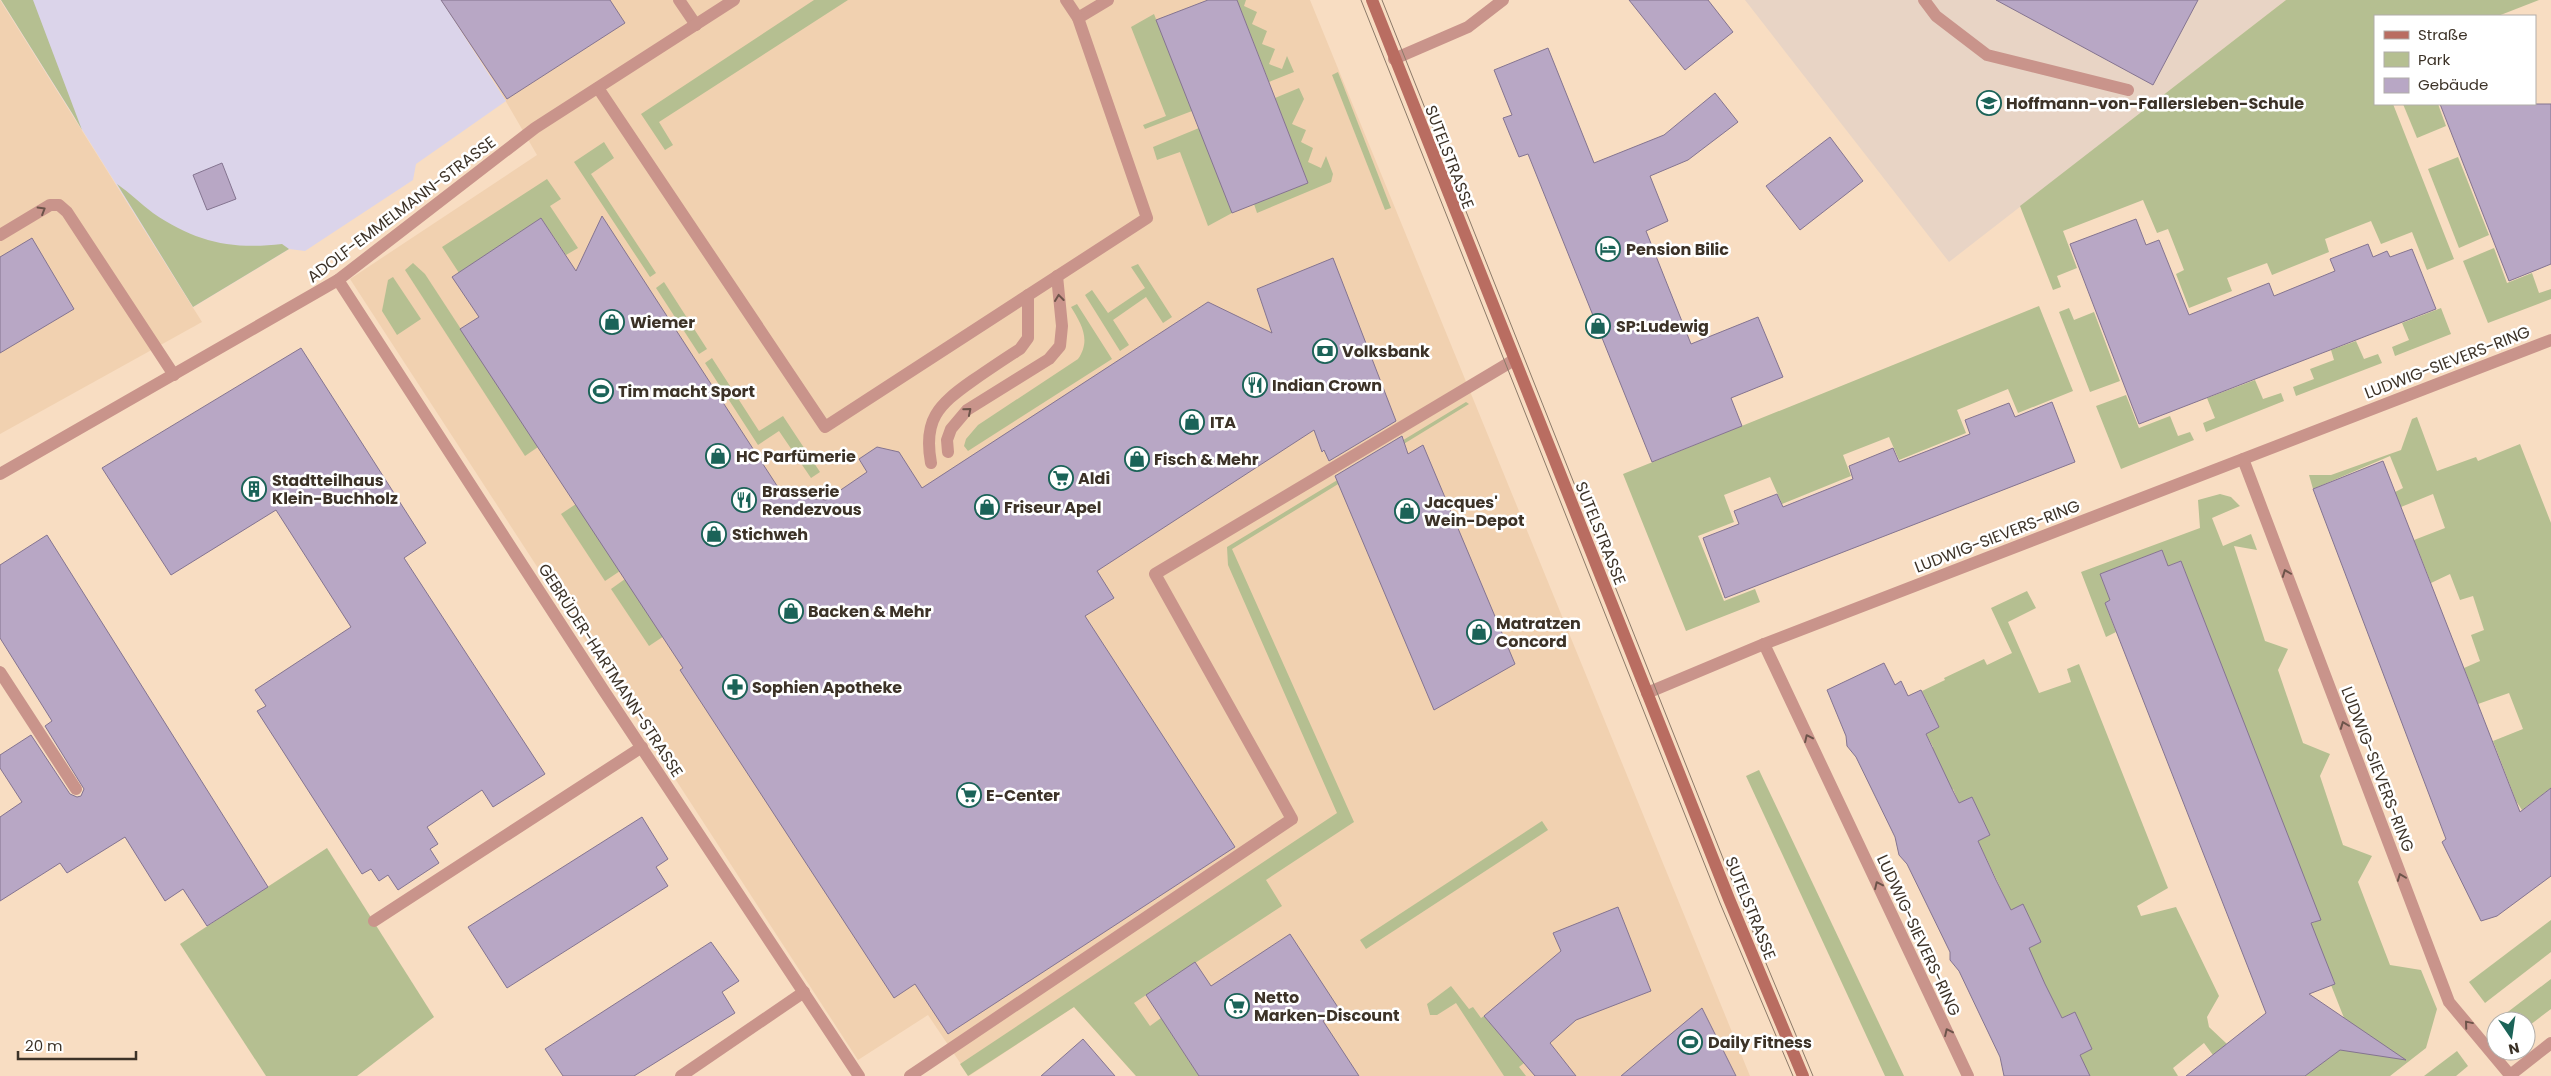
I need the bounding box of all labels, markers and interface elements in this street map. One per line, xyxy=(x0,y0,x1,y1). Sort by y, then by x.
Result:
legend xyxy=(2374,15,2536,105)
text: Straße xyxy=(2418,24,2468,45)
text: Park xyxy=(2418,49,2450,70)
text: Gebäude xyxy=(2418,74,2488,95)
school or university icon: Hoffmann-von-Fallersleben-Schule xyxy=(1976,90,2002,116)
place label: Hoffmann-von-Fallersleben-Schule xyxy=(2006,92,2304,115)
street label: SUTELSTRASSE xyxy=(1419,102,1480,212)
street label: ADOLF-EMMELMANN-STRASSE xyxy=(302,131,500,288)
one-way arrow xyxy=(36,207,45,217)
hotel icon: Pension Bilic xyxy=(1595,236,1621,262)
place label: Pension Bilic xyxy=(1626,238,1729,261)
one-way arrow xyxy=(1055,293,1065,302)
shop icon: Wiemer xyxy=(599,309,625,335)
place label: Wiemer xyxy=(630,311,695,334)
shop icon: SP:Ludewig xyxy=(1585,313,1611,339)
place label: SP:Ludewig xyxy=(1616,315,1709,338)
street label: LUDWIG-SIEVERS-RING xyxy=(2361,320,2533,405)
bank icon: Volksbank xyxy=(1312,338,1338,364)
place label: Volksbank xyxy=(1342,340,1430,363)
restaurant icon: Indian Crown xyxy=(1242,372,1268,398)
place label: Indian Crown xyxy=(1272,374,1382,397)
sports icon: Tim macht Sport xyxy=(588,378,614,404)
place label: Tim macht Sport xyxy=(618,380,755,403)
one-way arrow xyxy=(962,408,971,417)
shop icon: ITA xyxy=(1179,409,1205,435)
place label: ITA xyxy=(1210,411,1236,434)
shop icon: HC Parfümerie xyxy=(705,443,731,469)
place label: HC Parfümerie xyxy=(736,445,856,468)
shop icon: Fisch & Mehr xyxy=(1124,446,1150,472)
place label: Fisch & Mehr xyxy=(1154,448,1259,471)
supermarket icon: Aldi xyxy=(1048,465,1074,491)
place label: Aldi xyxy=(1078,467,1110,490)
place label: Stadtteilhaus Klein-Buchholz xyxy=(272,469,398,510)
building icon: Stadtteilhaus Klein-Buchholz xyxy=(241,476,267,502)
street label: SUTELSTRASSE xyxy=(1569,478,1632,588)
place label: Brasserie Rendezvous xyxy=(762,480,862,521)
restaurant icon: Brasserie Rendezvous xyxy=(731,487,757,513)
place label: Jacques' Wein-Depot xyxy=(1424,491,1525,532)
shop icon: Friseur Apel xyxy=(974,494,1000,520)
street label: LUDWIG-SIEVERS-RING xyxy=(1911,494,2083,579)
place label: Friseur Apel xyxy=(1004,496,1101,519)
shop icon: Jacques' Wein-Depot xyxy=(1394,498,1420,524)
shop icon: Stichweh xyxy=(701,521,727,547)
place label: Stichweh xyxy=(732,523,808,546)
street label: GEBRÜDER-HARTMANN-STRASSE xyxy=(533,559,689,782)
one-way arrow xyxy=(2282,570,2292,578)
shop icon: Backen & Mehr xyxy=(778,598,804,624)
place label: Backen & Mehr xyxy=(808,600,931,623)
place label: Matratzen Concord xyxy=(1496,612,1581,653)
shop icon: Matratzen Concord xyxy=(1466,619,1492,645)
pharmacy icon: Sophien Apotheke xyxy=(722,674,748,700)
place label: Sophien Apotheke xyxy=(752,676,902,699)
street label: LUDWIG-SIEVERS-RING xyxy=(2335,683,2420,855)
one-way arrow xyxy=(2340,722,2350,730)
one-way arrow xyxy=(1804,734,1815,743)
supermarket icon: E-Center xyxy=(956,782,982,808)
place label: E-Center xyxy=(986,784,1060,807)
street label: LUDWIG-SIEVERS-RING xyxy=(1871,851,1966,1020)
street label: SUTELSTRASSE xyxy=(1719,853,1782,963)
one-way arrow xyxy=(2397,873,2408,882)
one-way arrow xyxy=(1874,881,1884,890)
place label: Netto Marken-Discount xyxy=(1254,986,1399,1027)
supermarket icon: Netto Marken-Discount xyxy=(1224,993,1250,1019)
north arrow xyxy=(2486,1011,2536,1061)
one-way arrow xyxy=(2465,1021,2473,1030)
scale bar xyxy=(18,1028,135,1060)
one-way arrow xyxy=(1943,1028,1954,1037)
sports icon: Daily Fitness xyxy=(1677,1029,1703,1055)
place label: Daily Fitness xyxy=(1708,1031,1812,1054)
text: 20 m xyxy=(25,1035,63,1056)
text: N xyxy=(2507,1038,2521,1060)

